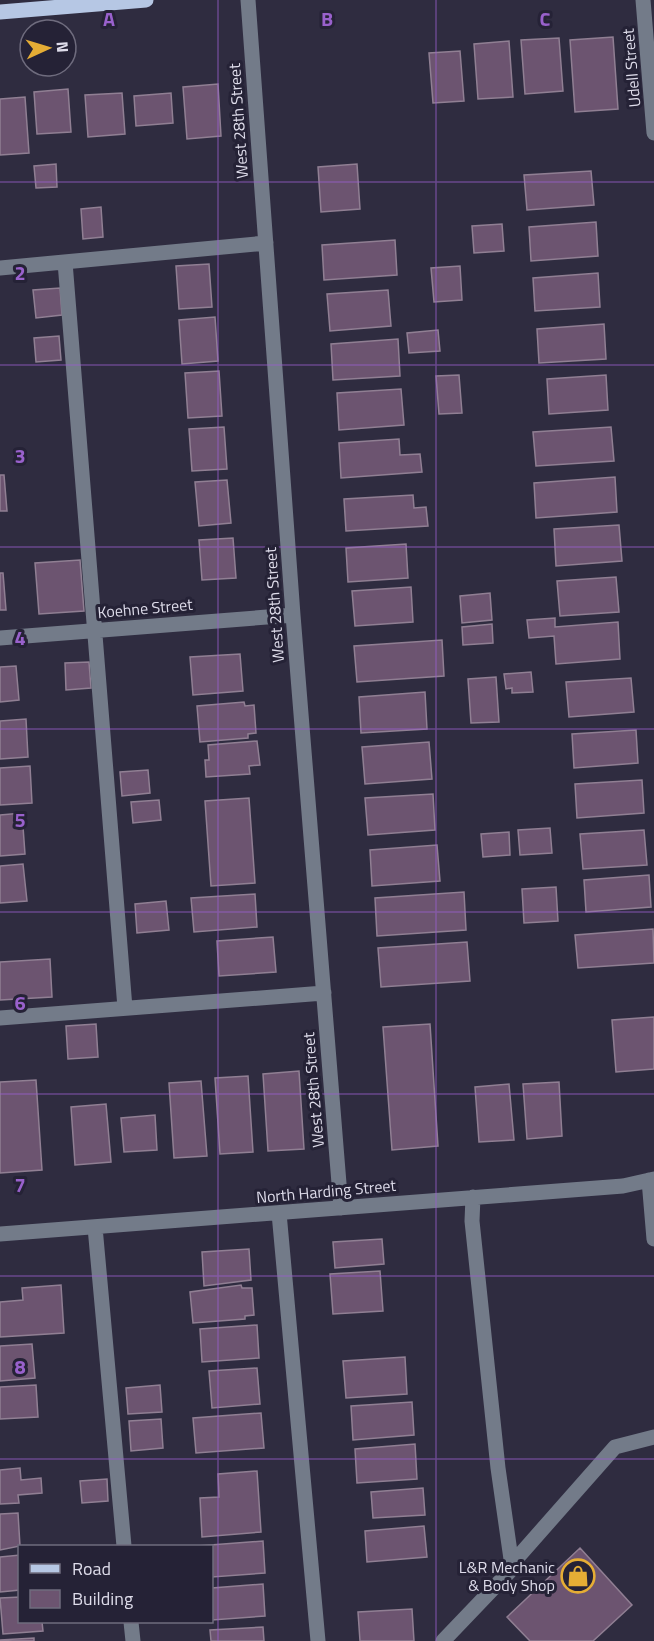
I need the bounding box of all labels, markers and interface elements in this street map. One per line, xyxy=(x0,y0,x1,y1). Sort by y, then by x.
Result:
text: A xyxy=(103,3,115,34)
text: B xyxy=(321,3,333,34)
text: C xyxy=(540,3,551,34)
north arrow xyxy=(18,18,78,78)
street label: Udell Street xyxy=(616,27,646,108)
text: N xyxy=(51,41,75,53)
street label: West 28th Street xyxy=(222,62,254,179)
text: 2 xyxy=(14,257,26,288)
text: 3 xyxy=(14,440,26,471)
street label: West 28th Street xyxy=(258,546,290,663)
street label: Koehne Street xyxy=(96,592,194,624)
text: 4 xyxy=(14,622,26,653)
text: 5 xyxy=(14,804,26,835)
text: 6 xyxy=(14,987,26,1018)
street label: West 28th Street xyxy=(296,1031,330,1149)
text: 7 xyxy=(14,1169,26,1200)
street label: North Harding Street xyxy=(255,1173,397,1209)
text: 8 xyxy=(14,1351,26,1382)
legend xyxy=(18,1545,213,1623)
text: Road xyxy=(72,1555,111,1582)
place label: L&R Mechanic & Body Shop xyxy=(459,1555,555,1597)
shop icon: L&R Mechanic & Body Shop xyxy=(560,1558,596,1594)
text: Building xyxy=(72,1585,133,1612)

